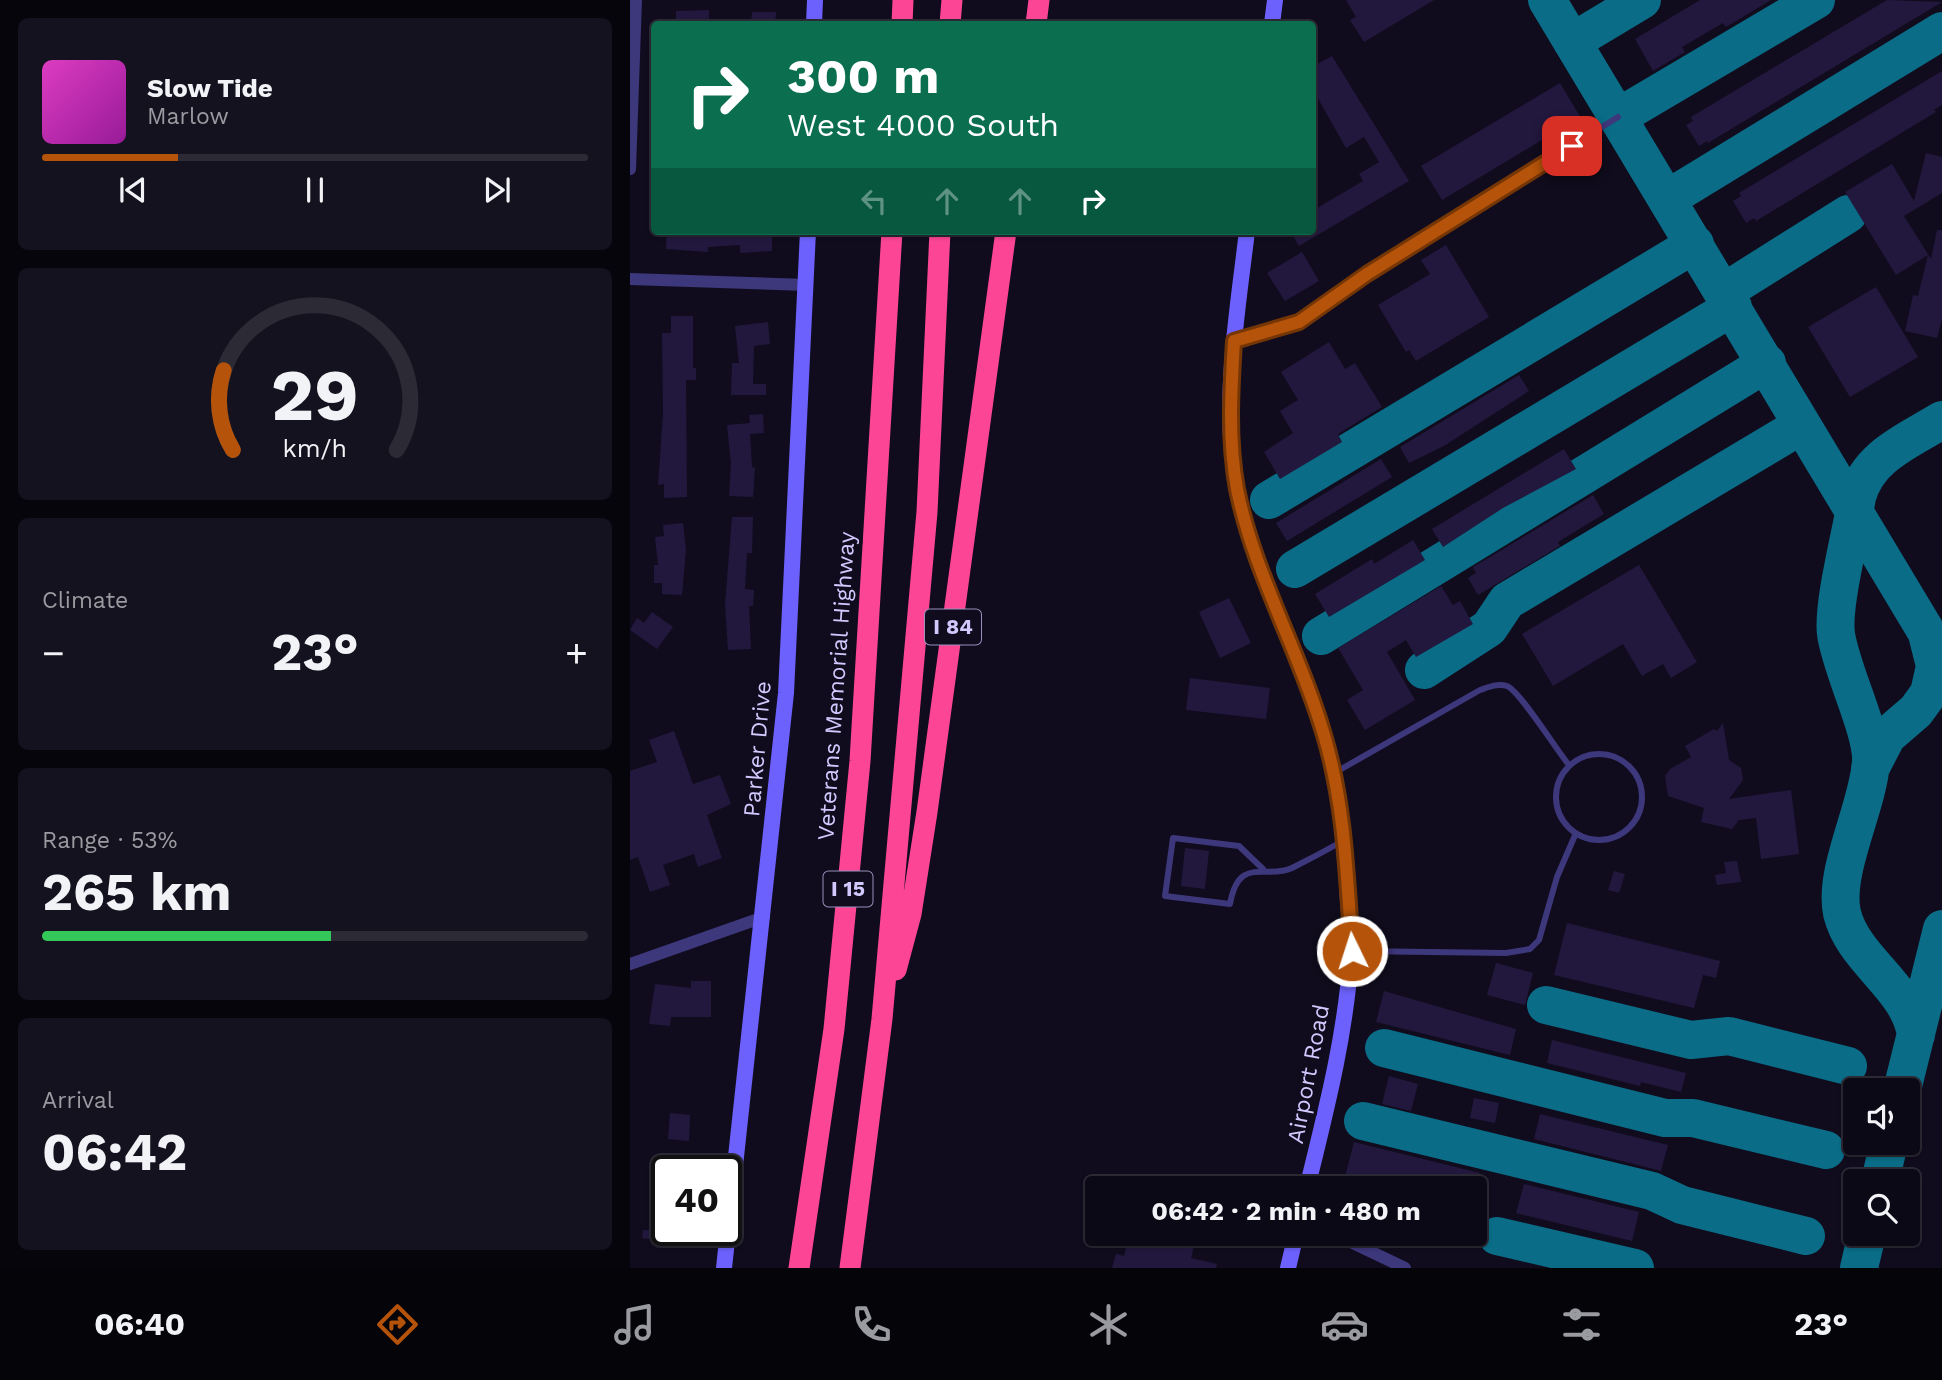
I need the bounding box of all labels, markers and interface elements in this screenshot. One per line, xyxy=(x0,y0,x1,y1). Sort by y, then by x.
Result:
text: 300 m xyxy=(787,47,939,105)
icon: right xyxy=(672,49,763,140)
text: Slow Tide xyxy=(147,73,273,103)
text: Marlow xyxy=(147,103,229,130)
text: West 4000 South xyxy=(787,106,1059,144)
pin xyxy=(1542,116,1602,176)
icon: arrive xyxy=(1553,127,1591,165)
icon: previous xyxy=(114,171,152,209)
icon: pause xyxy=(296,171,334,209)
icon: next xyxy=(478,171,516,209)
icon: left xyxy=(855,182,893,220)
icon: ahead xyxy=(928,182,966,220)
icon: ahead xyxy=(1001,182,1039,220)
icon: right xyxy=(1074,182,1112,220)
text: 29 xyxy=(271,352,359,438)
text: km/h xyxy=(283,434,347,463)
street label: Veterans Memorial Highway xyxy=(812,531,861,841)
text: Climate xyxy=(42,587,128,614)
road number: I 84 xyxy=(925,610,981,644)
text: 23° xyxy=(271,622,359,683)
text: − xyxy=(42,631,65,675)
text: + xyxy=(565,631,588,675)
street label: Parker Drive xyxy=(738,680,777,818)
text: Range · 53% xyxy=(42,827,177,854)
text: 265 km xyxy=(42,862,232,923)
road number: I 15 xyxy=(824,872,872,906)
position arrow xyxy=(1315,914,1389,988)
street label: Airport Road xyxy=(1282,1002,1335,1146)
map controls xyxy=(1843,1078,1920,1246)
button: sound xyxy=(1843,1078,1920,1155)
text: Arrival xyxy=(42,1087,114,1114)
text: 06:42 xyxy=(42,1122,187,1183)
speed limit sign: 40 xyxy=(651,1155,742,1246)
button: search xyxy=(1843,1169,1920,1246)
text: 06:42 · 2 min · 480 m xyxy=(1151,1196,1421,1226)
icon: directions xyxy=(373,1300,422,1349)
icon: music xyxy=(610,1300,659,1349)
icon: phone xyxy=(847,1300,896,1349)
icon: climate xyxy=(1084,1300,1133,1349)
icon: car xyxy=(1320,1300,1369,1349)
icon: filters xyxy=(1557,1300,1606,1349)
text: 06:40 xyxy=(94,1305,185,1343)
text: 23° xyxy=(1794,1305,1848,1343)

